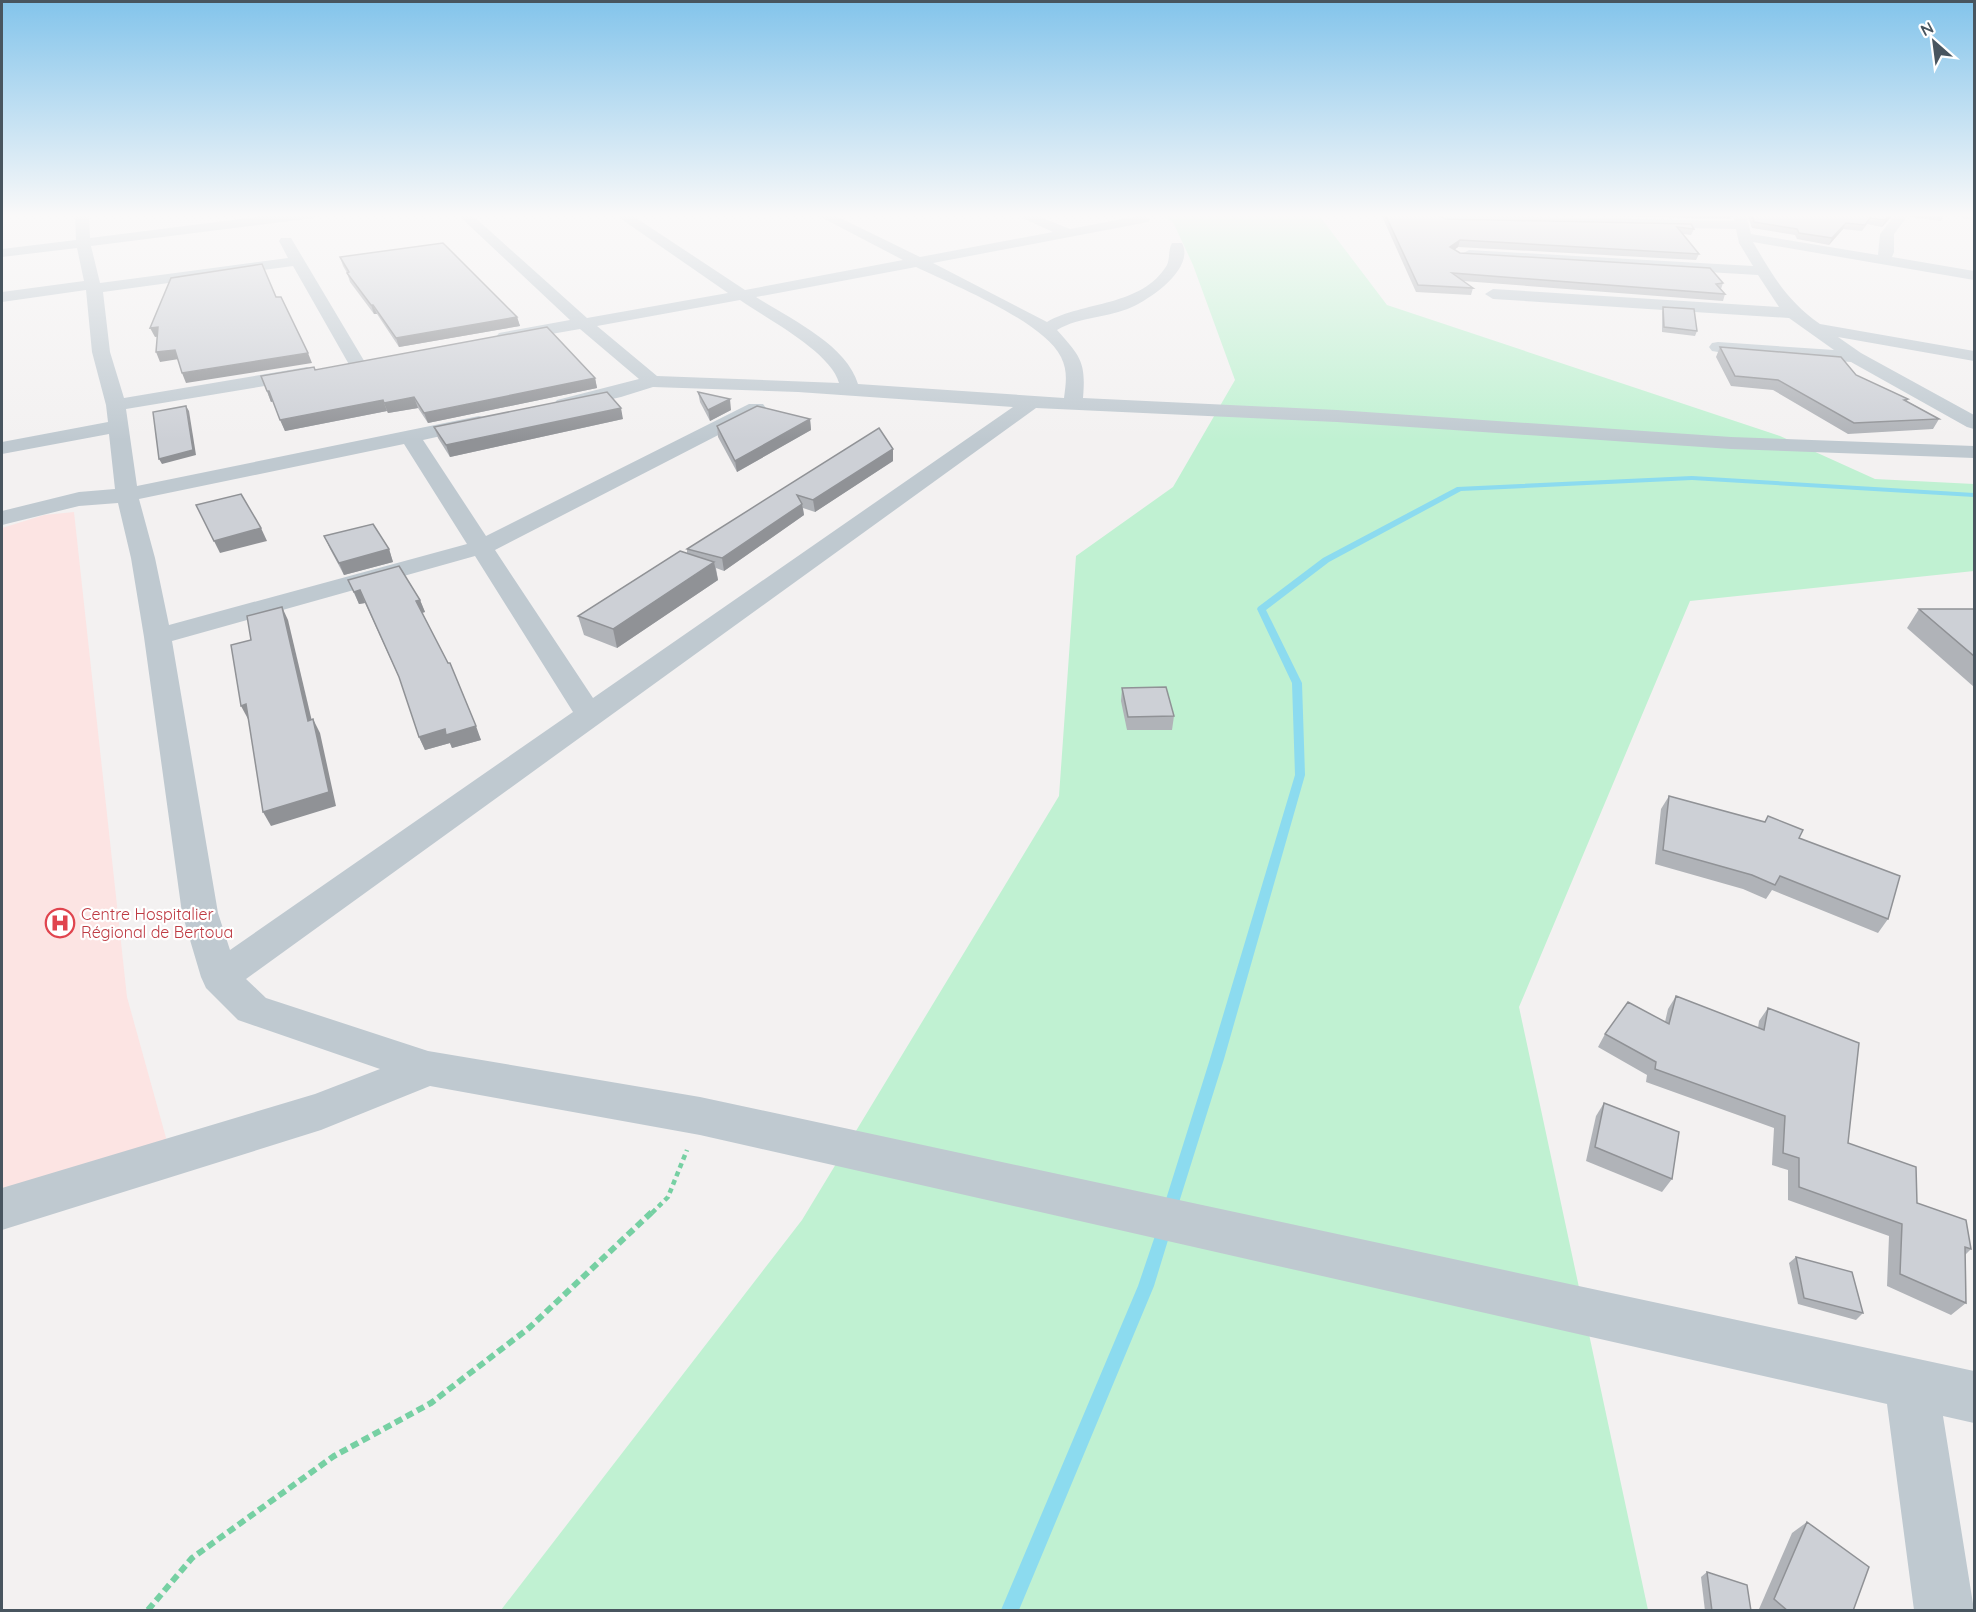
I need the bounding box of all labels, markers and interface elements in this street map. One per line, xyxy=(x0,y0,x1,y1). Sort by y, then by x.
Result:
north arrow xyxy=(1904,12,1964,72)
text: N xyxy=(1917,17,1937,40)
place label: Centre Hospitalier Régional de Bertoua xyxy=(81,904,233,942)
hospital icon: Centre Hospitalier Régional de Bertoua xyxy=(44,907,76,939)

